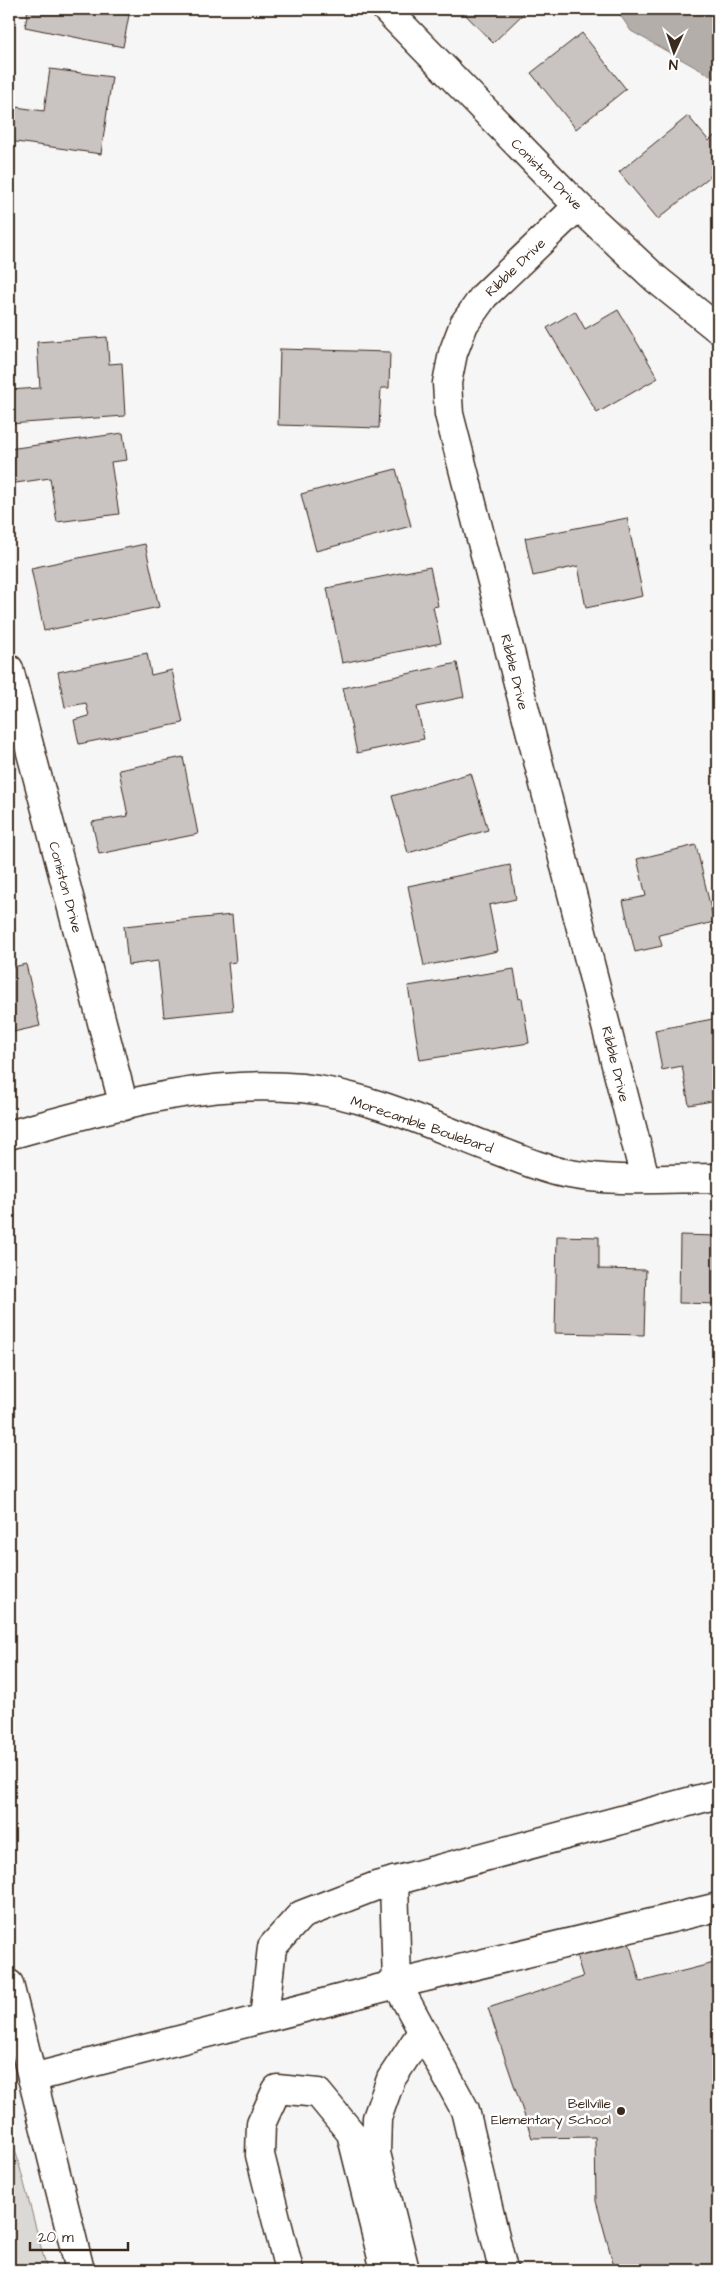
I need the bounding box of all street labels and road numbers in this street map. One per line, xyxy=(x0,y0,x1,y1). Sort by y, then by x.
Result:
street label: Coniston Drive xyxy=(506,134,587,215)
street label: Ribble Drive xyxy=(481,234,551,302)
street label: Ribble Drive xyxy=(495,632,533,712)
street label: Coniston Drive xyxy=(43,839,87,936)
street label: Ribble Drive xyxy=(596,1024,634,1104)
street label: Morecamble Boulebard xyxy=(348,1091,496,1159)

